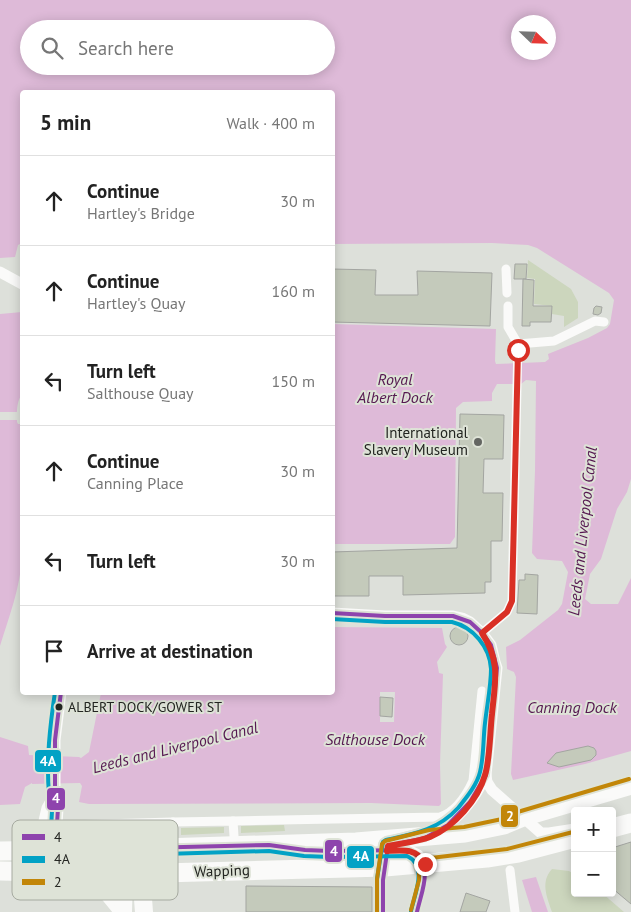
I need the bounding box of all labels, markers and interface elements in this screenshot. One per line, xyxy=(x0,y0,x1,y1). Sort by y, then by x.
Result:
north arrow xyxy=(511,15,556,60)
search box xyxy=(20,20,335,75)
icon: search xyxy=(38,34,66,62)
text: Search here xyxy=(78,36,174,60)
text: 5 min xyxy=(40,109,91,136)
text: Walk · 400 m xyxy=(226,113,315,133)
text: Continue xyxy=(87,179,159,203)
icon: ahead xyxy=(40,187,68,215)
text: 30 m xyxy=(280,191,315,211)
text: Hartley's Bridge xyxy=(87,203,195,223)
text: Continue xyxy=(87,269,159,293)
icon: ahead xyxy=(40,277,68,305)
text: 160 m xyxy=(272,281,315,301)
text: Hartley's Quay xyxy=(87,293,185,313)
route start xyxy=(507,339,530,362)
text: Turn left xyxy=(87,359,156,383)
icon: left xyxy=(40,367,68,395)
water label: Royal Albert Dock xyxy=(356,369,433,407)
text: 150 m xyxy=(272,371,315,391)
text: Salthouse Quay xyxy=(87,383,194,403)
place label: International Slavery Museum xyxy=(364,423,469,459)
marker: International Slavery Museum xyxy=(472,436,484,448)
water label: Leeds and Liverpool Canal xyxy=(563,445,601,617)
text: Continue xyxy=(87,449,159,473)
icon: ahead xyxy=(40,457,68,485)
text: 30 m xyxy=(280,461,315,481)
text: Canning Place xyxy=(87,473,184,493)
icon: left xyxy=(40,547,68,575)
text: Turn left xyxy=(87,549,156,573)
text: 30 m xyxy=(280,551,315,571)
icon: arrive xyxy=(40,637,68,665)
text: Arrive at destination xyxy=(87,639,253,663)
water label: Canning Dock xyxy=(527,697,617,717)
place label: ALBERT DOCK/GOWER ST xyxy=(68,698,222,716)
marker: ALBERT DOCK/GOWER ST xyxy=(54,702,64,712)
water label: Leeds and Liverpool Canal xyxy=(90,717,261,777)
water label: Salthouse Dock xyxy=(325,729,426,749)
line badge: 4A xyxy=(34,749,62,773)
text: 4A xyxy=(40,752,57,770)
line badge: 4 xyxy=(46,787,66,811)
text: 4 xyxy=(52,789,60,807)
line badge: 2 xyxy=(500,804,519,828)
text: 2 xyxy=(506,807,514,825)
map controls xyxy=(571,807,616,897)
button: + xyxy=(571,807,616,852)
legend xyxy=(12,820,178,900)
text: 4 xyxy=(54,828,62,846)
line badge: 4 xyxy=(324,839,343,863)
text: 4 xyxy=(330,842,338,860)
line badge: 4A xyxy=(346,845,375,869)
text: 4A xyxy=(353,847,370,865)
text: 4A xyxy=(54,850,71,868)
button: − xyxy=(571,852,616,897)
route end xyxy=(414,853,437,876)
street label: Wapping xyxy=(194,860,250,881)
text: 2 xyxy=(54,873,62,891)

